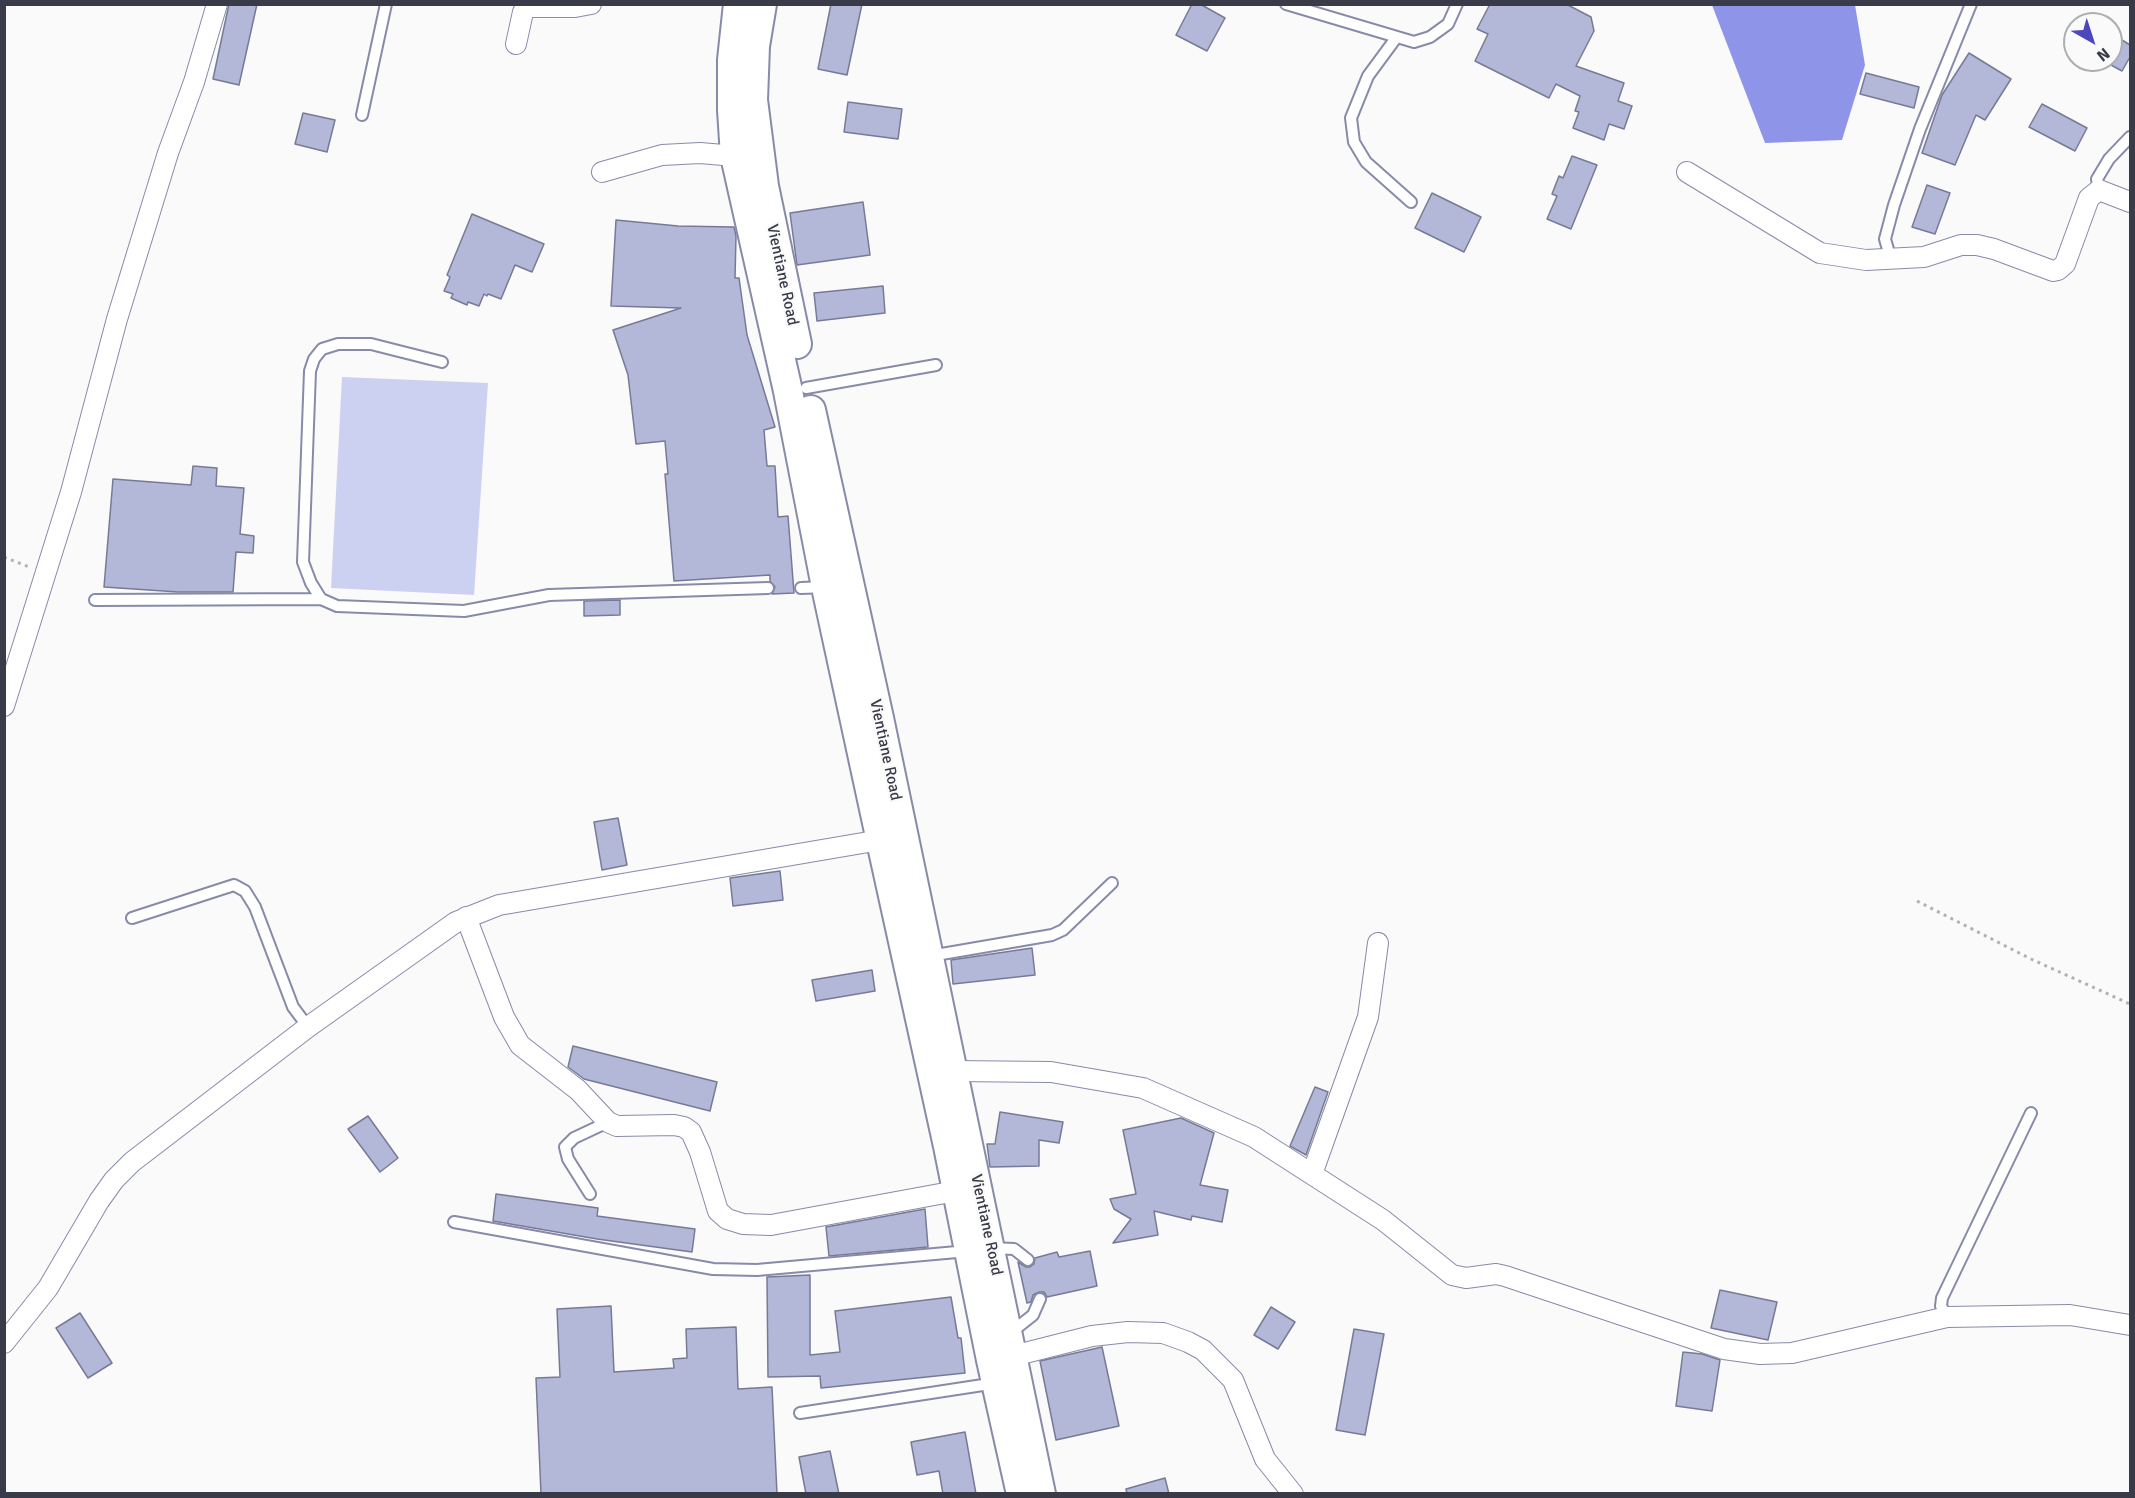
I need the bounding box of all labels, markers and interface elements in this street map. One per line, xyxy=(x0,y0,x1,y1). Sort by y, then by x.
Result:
north arrow xyxy=(2063,12,2123,72)
text: N xyxy=(2092,43,2114,66)
street label: Vientiane Road xyxy=(762,223,802,327)
street label: Vientiane Road xyxy=(865,698,905,802)
street label: Vientiane Road xyxy=(966,1173,1006,1277)

